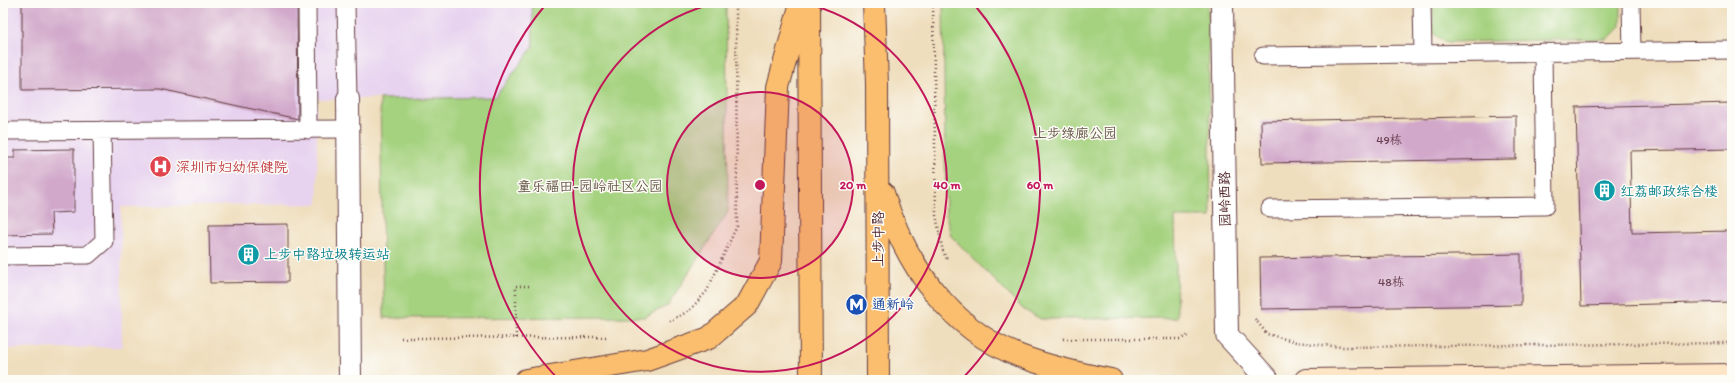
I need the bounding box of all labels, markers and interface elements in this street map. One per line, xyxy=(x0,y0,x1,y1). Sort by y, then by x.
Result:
park label: 上步绿廊公园 xyxy=(1033,125,1117,142)
house number: 49栋 xyxy=(1376,133,1402,147)
hospital icon: 深圳市妇幼保健院 xyxy=(147,154,173,180)
place label: 深圳市妇幼保健院 xyxy=(176,159,288,176)
street label: 园岭西路 xyxy=(1216,171,1234,227)
park label: 童乐福田-园岭社区公园 xyxy=(517,178,663,195)
centre of rings xyxy=(753,178,767,192)
text: 20 m xyxy=(840,178,867,192)
text: 40 m xyxy=(933,178,962,192)
text: 60 m xyxy=(1027,178,1054,192)
building icon: 红荔邮政综合楼 xyxy=(1592,178,1618,204)
place label: 红荔邮政综合楼 xyxy=(1620,183,1718,200)
street label: 上步中路 xyxy=(870,211,887,267)
building icon: 上步中路垃圾转运站 xyxy=(236,241,262,267)
place label: 上步中路垃圾转运站 xyxy=(264,246,390,263)
house number: 48栋 xyxy=(1378,275,1404,289)
metro station icon: 通新岭 xyxy=(844,291,870,317)
place label: 通新岭 xyxy=(872,296,914,313)

